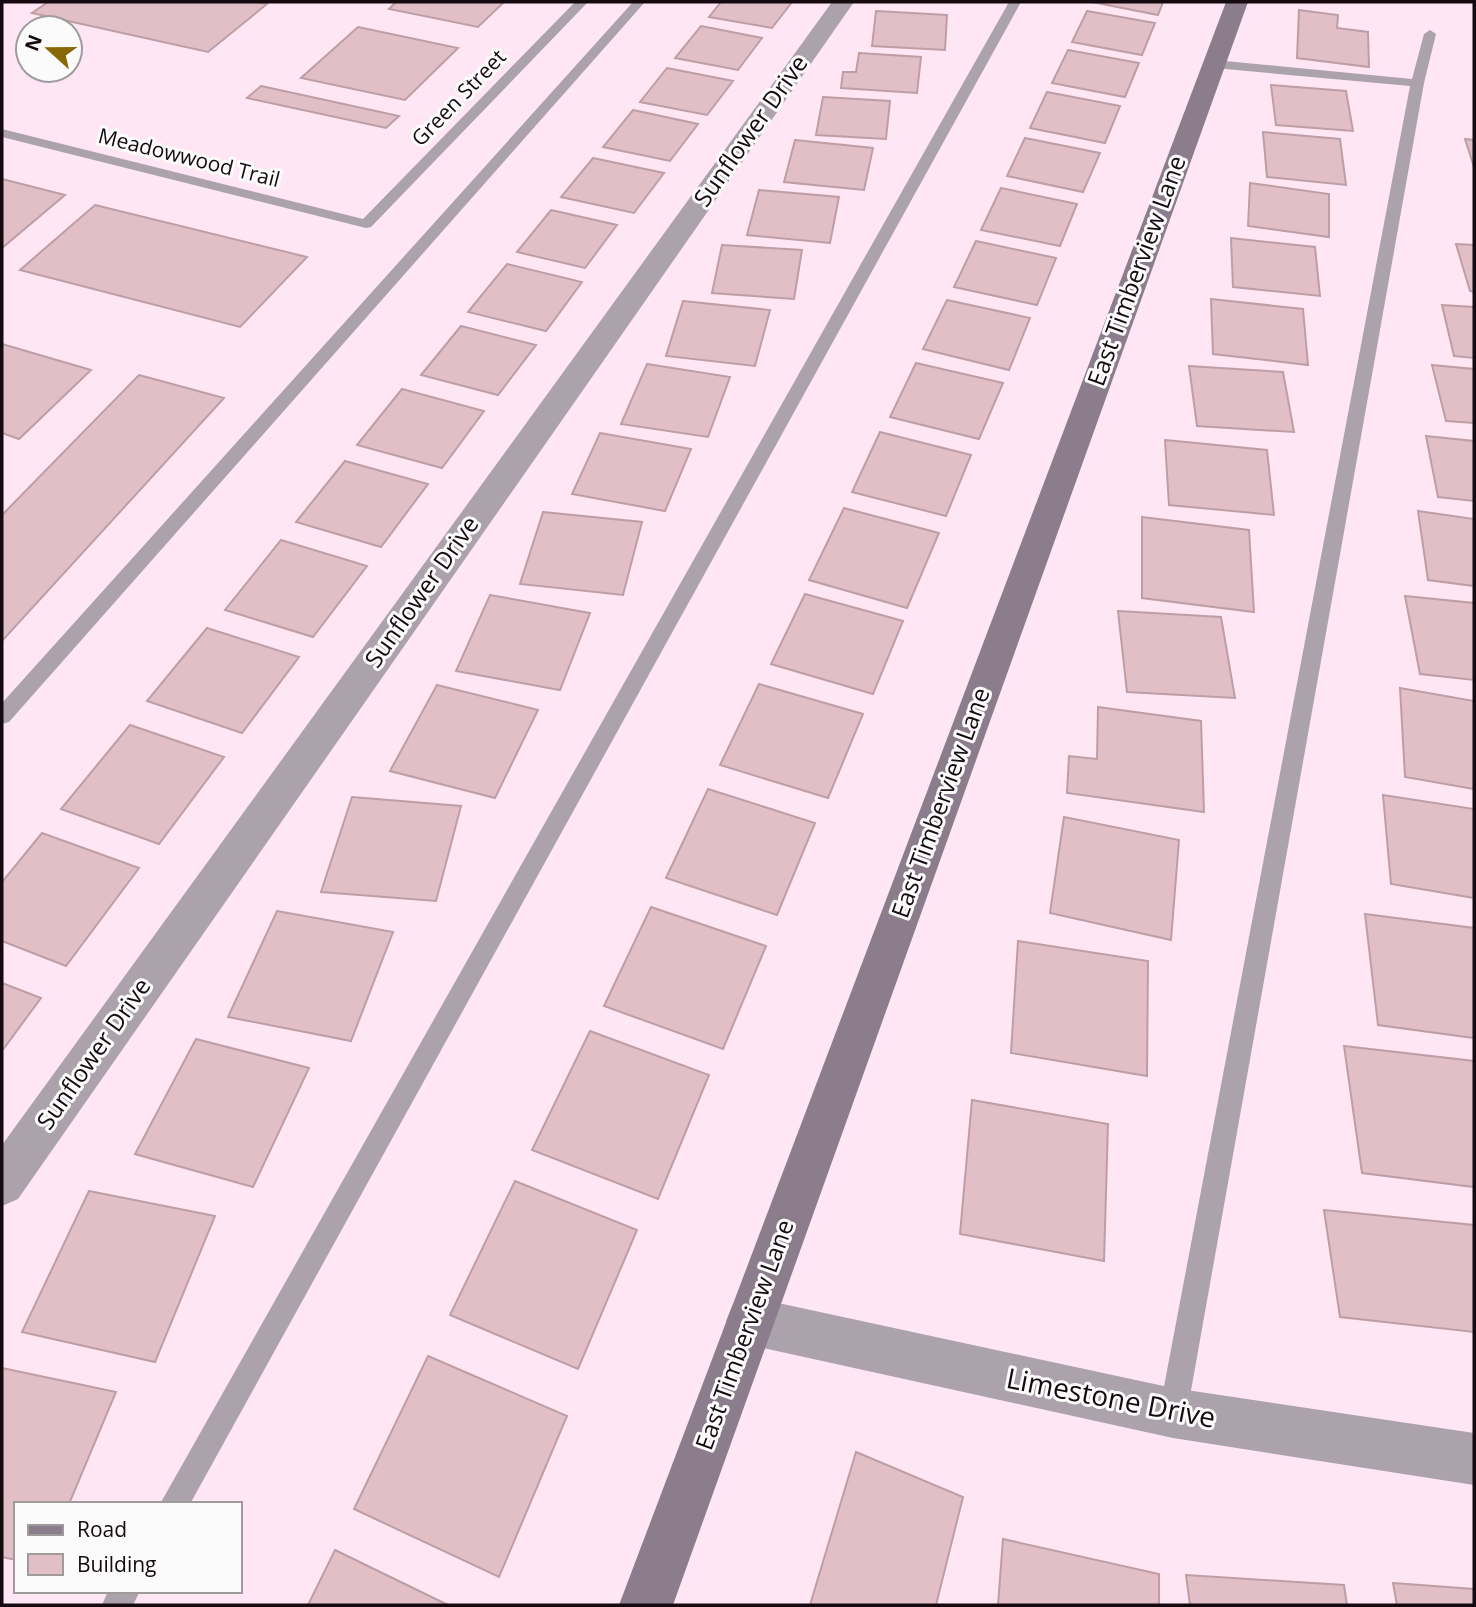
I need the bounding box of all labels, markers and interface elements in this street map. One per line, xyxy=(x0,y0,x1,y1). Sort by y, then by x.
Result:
north arrow xyxy=(14,14,84,84)
text: N xyxy=(18,31,48,55)
street label: Green Street xyxy=(405,43,512,152)
street label: Sunflower Drive xyxy=(685,48,814,213)
street label: Meadowwood Trail xyxy=(95,121,283,193)
street label: East Timberview Lane xyxy=(1079,151,1193,390)
street label: Sunflower Drive xyxy=(356,509,485,674)
street label: East Timberview Lane xyxy=(883,683,997,922)
street label: Sunflower Drive xyxy=(28,971,157,1136)
street label: East Timberview Lane xyxy=(687,1215,801,1454)
street label: Limestone Drive xyxy=(1003,1358,1219,1436)
legend xyxy=(14,1502,242,1593)
text: Road xyxy=(77,1515,127,1543)
text: Building xyxy=(77,1550,156,1578)

